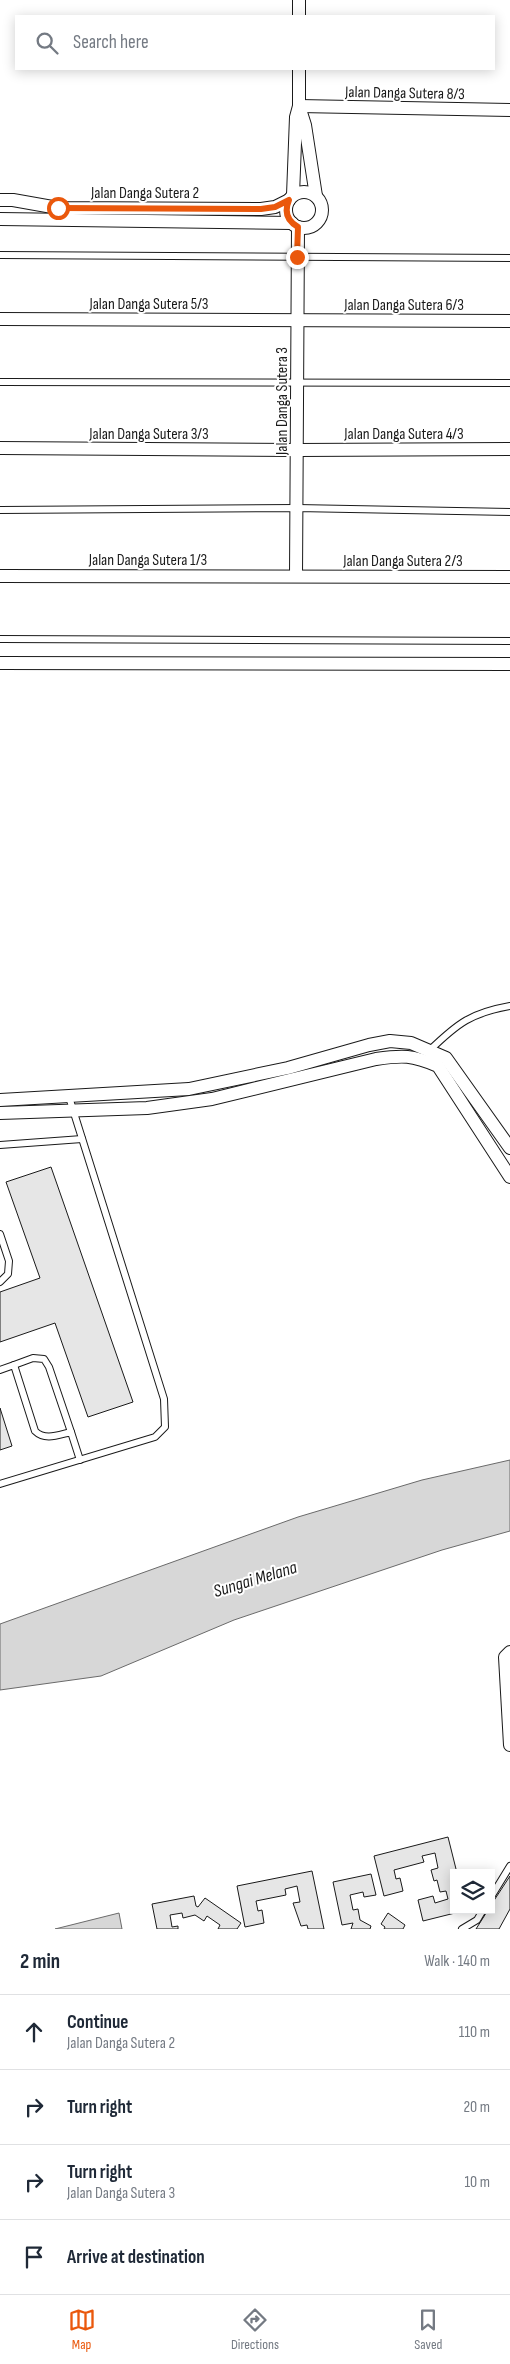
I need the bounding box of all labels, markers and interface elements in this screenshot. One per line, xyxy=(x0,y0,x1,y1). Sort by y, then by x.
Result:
search box xyxy=(15,15,495,70)
icon: search xyxy=(33,29,61,57)
text: Search here xyxy=(73,31,149,54)
street label: Jalan Danga Sutera 8/3 xyxy=(344,83,465,104)
street label: Jalan Danga Sutera 2 xyxy=(90,184,199,203)
route start xyxy=(47,197,70,220)
route end xyxy=(286,246,309,269)
street label: Jalan Danga Sutera 5/3 xyxy=(88,295,209,314)
street label: Jalan Danga Sutera 6/3 xyxy=(343,296,464,315)
street label: Jalan Danga Sutera 3 xyxy=(273,347,292,456)
street label: Jalan Danga Sutera 3/3 xyxy=(88,425,209,444)
street label: Jalan Danga Sutera 4/3 xyxy=(343,425,464,444)
street label: Jalan Danga Sutera 1/3 xyxy=(88,551,207,570)
street label: Jalan Danga Sutera 2/3 xyxy=(342,552,463,571)
water label: Sungai Melana xyxy=(211,1557,300,1602)
map controls xyxy=(450,1869,495,1914)
button: layers xyxy=(450,1869,495,1914)
text: 2 min xyxy=(20,1949,60,1974)
text: Walk · 140 m xyxy=(424,1952,490,1971)
text: Continue xyxy=(67,2011,128,2034)
icon: ahead xyxy=(20,2018,48,2046)
text: 110 m xyxy=(459,2023,490,2042)
text: Jalan Danga Sutera 2 xyxy=(67,2034,175,2053)
icon: right xyxy=(20,2093,48,2121)
text: Turn right xyxy=(67,2096,132,2119)
text: 20 m xyxy=(463,2098,490,2117)
text: Turn right xyxy=(67,2161,132,2184)
icon: right xyxy=(20,2168,48,2196)
text: 10 m xyxy=(464,2173,490,2192)
text: Jalan Danga Sutera 3 xyxy=(67,2184,175,2203)
icon: arrive xyxy=(20,2243,48,2271)
text: Arrive at destination xyxy=(67,2246,205,2269)
tab: Map xyxy=(68,2306,96,2353)
tab: Directions xyxy=(231,2306,279,2353)
tab: Saved xyxy=(414,2306,442,2353)

